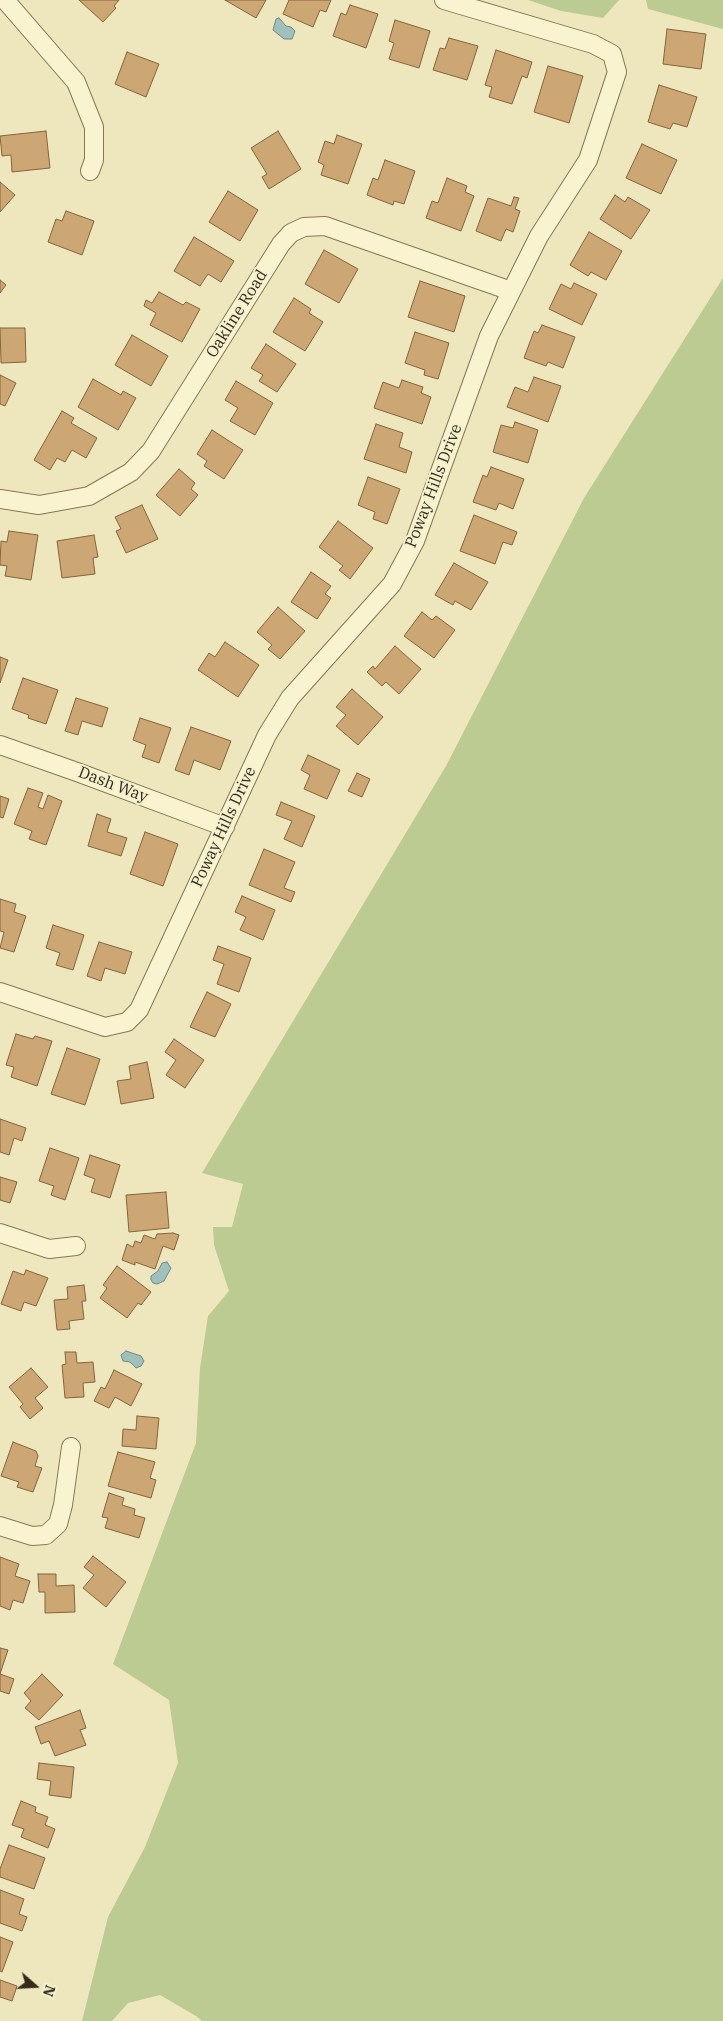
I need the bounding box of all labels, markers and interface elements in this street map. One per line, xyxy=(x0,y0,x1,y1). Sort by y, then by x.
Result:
street label: Oakline Road xyxy=(202,266,272,362)
street label: Poway Hills Drive xyxy=(402,421,466,551)
street label: Dash Way xyxy=(75,763,151,807)
street label: Poway Hills Drive xyxy=(188,764,260,890)
north arrow xyxy=(10,1961,60,2011)
text: N xyxy=(39,1983,59,1999)

